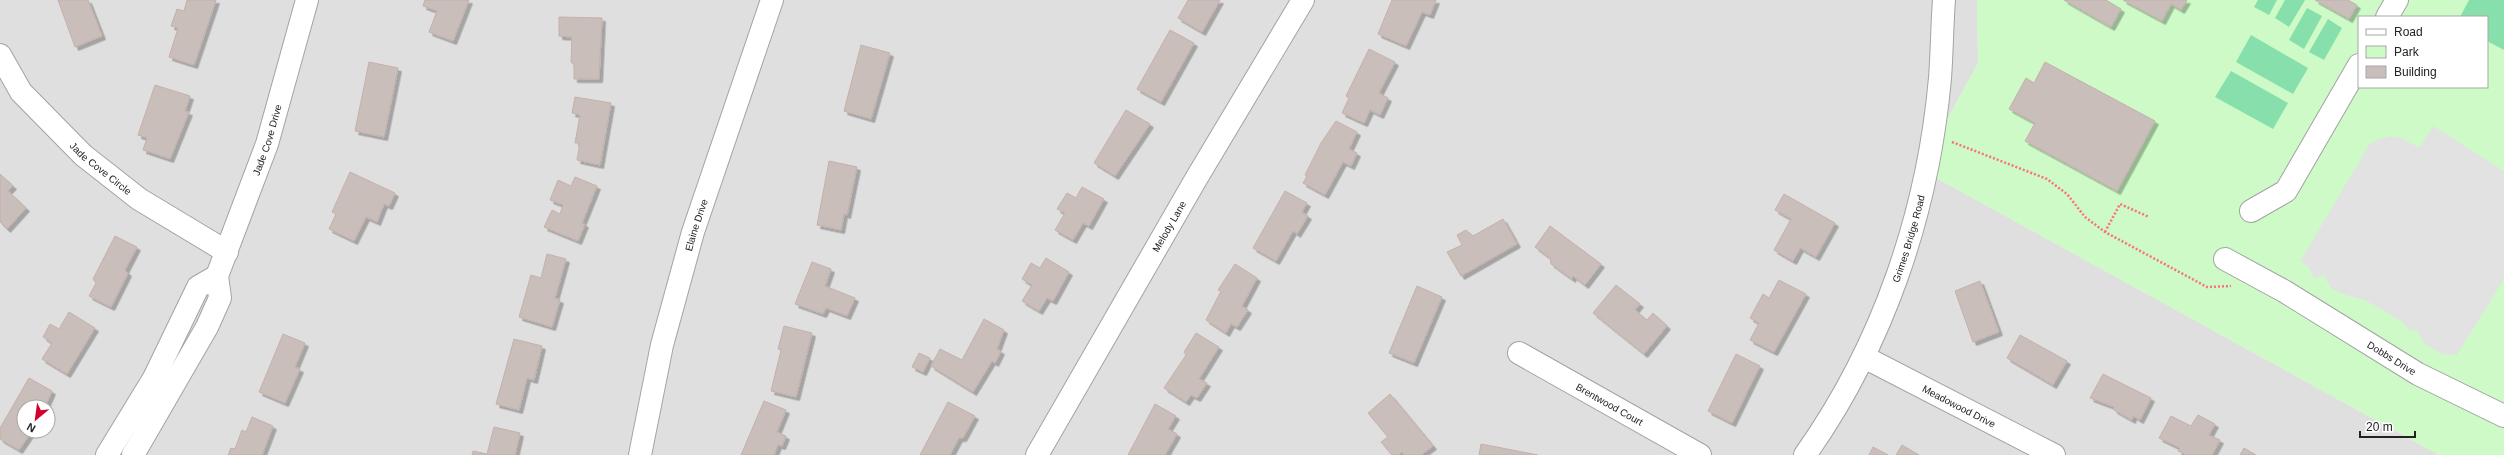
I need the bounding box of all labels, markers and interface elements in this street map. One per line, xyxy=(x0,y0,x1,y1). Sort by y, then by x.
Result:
legend xyxy=(2358,16,2488,88)
text: Road xyxy=(2394,25,2423,39)
text: Park xyxy=(2394,45,2420,59)
text: Building xyxy=(2394,65,2437,79)
street label: Jade Cove Drive xyxy=(251,103,284,177)
street label: Jade Cove Circle xyxy=(67,140,134,197)
street label: Grimes Bridge Road xyxy=(1890,194,1927,284)
street label: Elaine Drive xyxy=(683,197,710,252)
street label: Melody Lane xyxy=(1150,199,1189,254)
street label: Dobbs Drive xyxy=(2365,339,2418,378)
street label: Brentwood Court xyxy=(1574,381,1645,428)
street label: Meadowood Drive xyxy=(1920,383,1998,430)
north arrow xyxy=(16,399,56,439)
scale bar xyxy=(2360,413,2415,439)
text: 20 m xyxy=(2366,420,2393,434)
text: N xyxy=(25,421,38,435)

